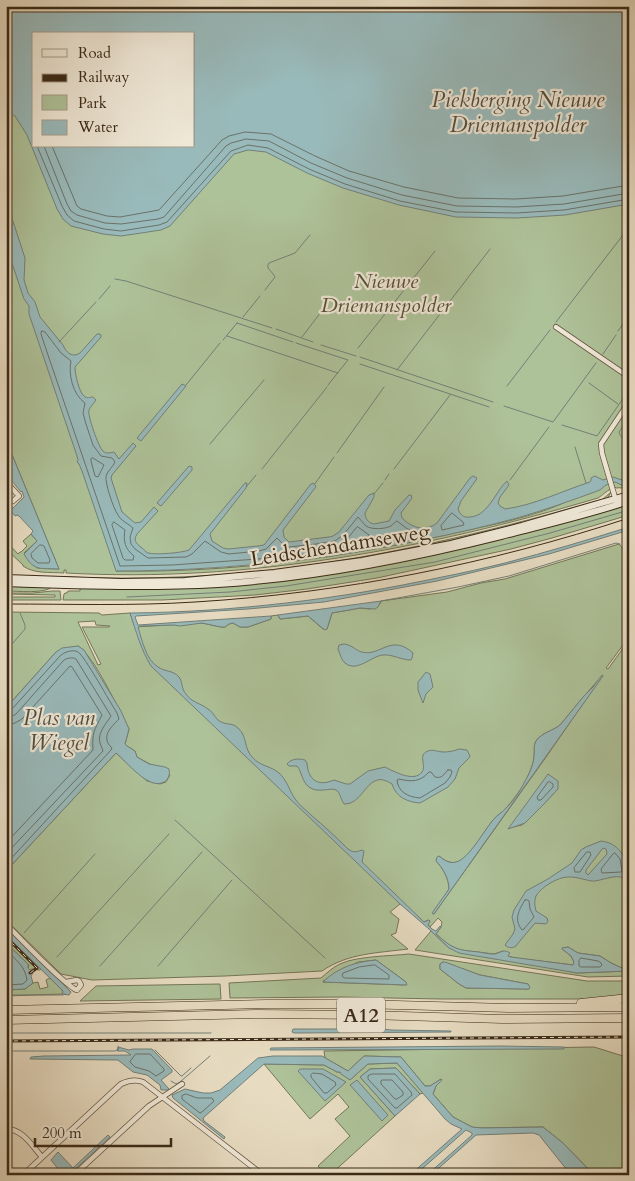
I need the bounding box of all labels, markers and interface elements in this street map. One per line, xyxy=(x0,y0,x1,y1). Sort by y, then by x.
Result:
legend xyxy=(32,32,195,148)
text: Road xyxy=(78,43,111,63)
text: Railway xyxy=(78,67,129,87)
water label: Piekberging Nieuwe Driemanspolder xyxy=(432,85,605,140)
text: Park xyxy=(78,93,107,113)
text: Water xyxy=(77,117,119,137)
park label: Nieuwe Driemanspolder xyxy=(321,267,452,320)
street label: Leidschendamseweg xyxy=(248,517,432,574)
water label: Plas van Wiegel xyxy=(23,703,95,758)
road number: A12 xyxy=(337,998,385,1032)
scale bar xyxy=(35,1116,171,1148)
text: 200 m xyxy=(42,1123,82,1143)

